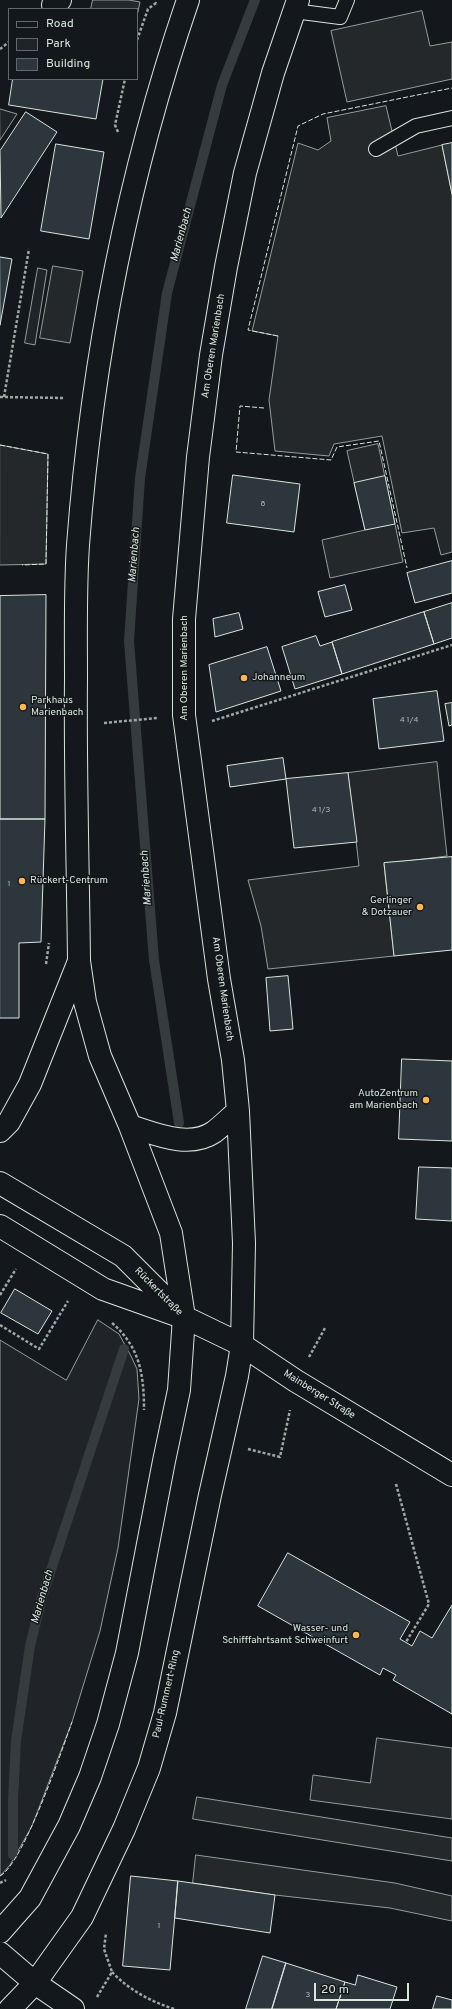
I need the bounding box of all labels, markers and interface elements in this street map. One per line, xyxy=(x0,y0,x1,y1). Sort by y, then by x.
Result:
legend xyxy=(8,8,138,80)
text: Road xyxy=(46,16,74,32)
text: Park xyxy=(46,36,71,52)
text: Building xyxy=(46,56,90,72)
water label: Marienbach xyxy=(168,207,196,263)
street label: Am Oberen Marienbach xyxy=(200,293,228,399)
house number: 8 xyxy=(261,499,265,509)
water label: Marienbach xyxy=(126,527,144,583)
street label: Am Oberen Marienbach xyxy=(179,615,191,721)
place label: Johanneum xyxy=(252,672,305,684)
marker: Johanneum xyxy=(239,673,249,683)
place label: Parkhaus Marienbach xyxy=(31,695,83,718)
marker: Parkhaus Marienbach xyxy=(18,702,28,712)
house number: 4 1/4 xyxy=(400,715,418,725)
house number: 4 1/3 xyxy=(312,805,330,815)
water label: Marienbach xyxy=(138,850,156,906)
place label: Rückert-Centrum xyxy=(30,875,108,887)
marker: Rückert-Centrum xyxy=(17,876,27,886)
house number: 1 xyxy=(8,879,10,889)
place label: Gerlinger & Dotzauer xyxy=(362,895,412,918)
marker: Gerlinger & Dotzauer xyxy=(415,902,425,912)
street label: Am Oberen Marienbach xyxy=(209,936,235,1042)
place label: AutoZentrum am Marienbach xyxy=(349,1088,418,1112)
marker: AutoZentrum am Marienbach xyxy=(421,1095,431,1105)
street label: Rückertstraße xyxy=(131,1265,185,1319)
street label: Mainberger Straße xyxy=(281,1368,357,1422)
water label: Marienbach xyxy=(29,1569,57,1625)
place label: Wasser- und Schifffahrtsamt Schweinfurt xyxy=(222,1623,348,1646)
marker: Wasser- und Schifffahrtsamt Schweinfurt xyxy=(351,1630,361,1640)
street label: Paul-Rummert-Ring xyxy=(151,1649,183,1739)
house number: 1 xyxy=(158,1921,160,1931)
scale bar xyxy=(316,1975,411,2001)
text: 20 m xyxy=(321,1982,349,1998)
house number: 3 xyxy=(306,1990,310,2000)

